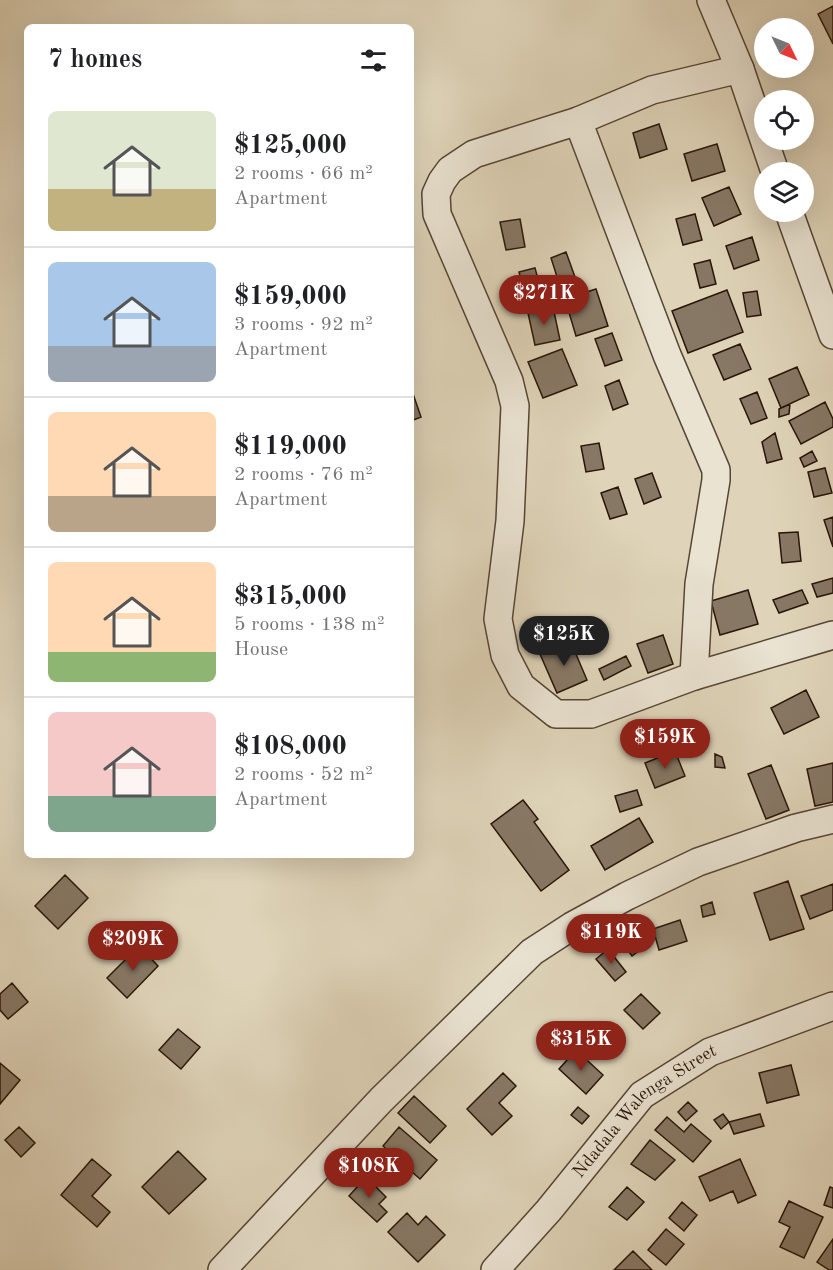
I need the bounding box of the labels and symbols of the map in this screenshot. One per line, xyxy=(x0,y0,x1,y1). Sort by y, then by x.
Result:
north arrow xyxy=(754,18,814,78)
pin: $271K xyxy=(502,275,586,326)
pin: $125K xyxy=(522,616,606,667)
pin: $159K xyxy=(623,719,707,770)
pin: $119K xyxy=(569,914,653,965)
pin: $209K xyxy=(91,921,175,972)
pin: $315K xyxy=(539,1021,623,1072)
street label: Ndadala Walenga Street xyxy=(570,1041,719,1181)
pin: $108K xyxy=(327,1148,411,1199)

